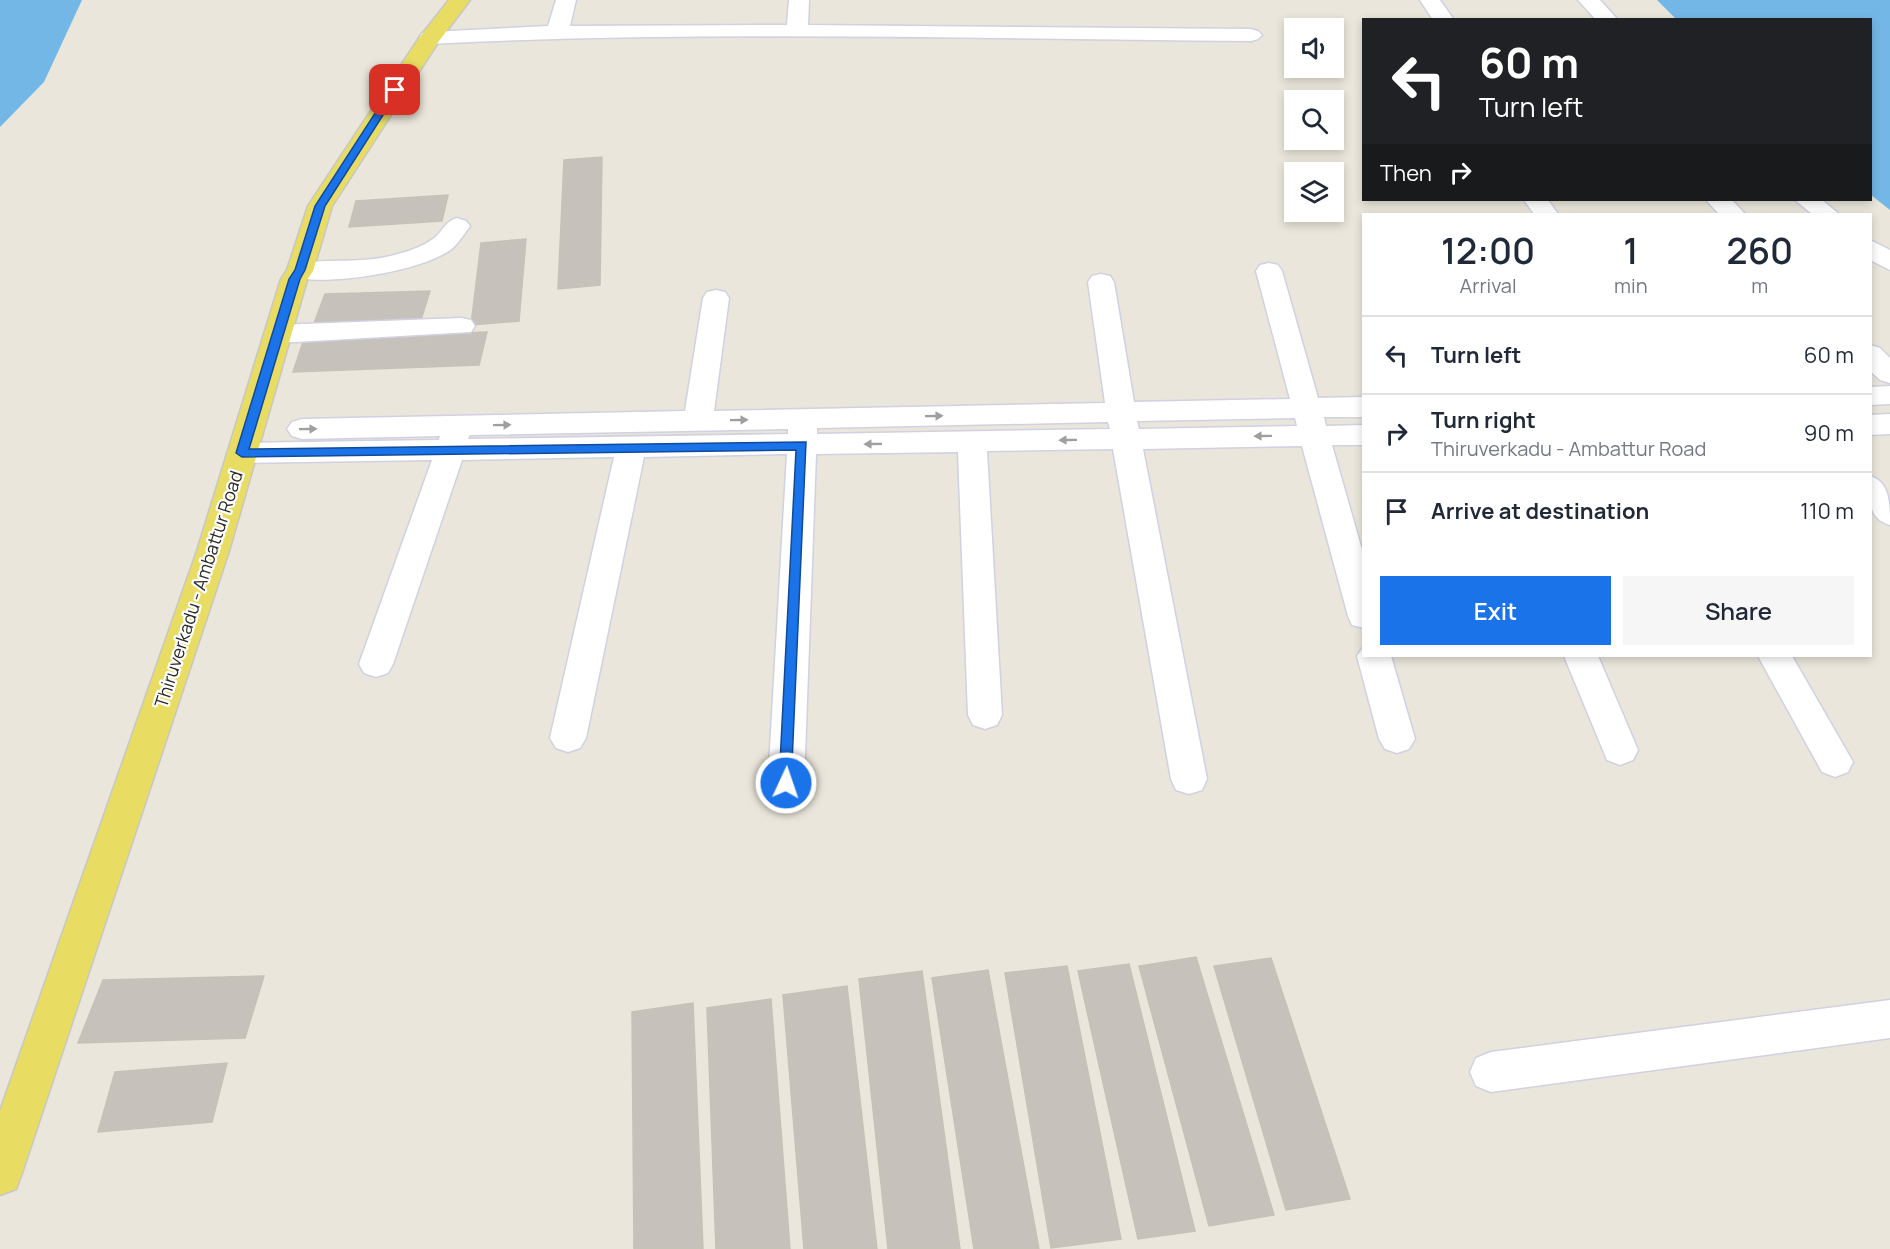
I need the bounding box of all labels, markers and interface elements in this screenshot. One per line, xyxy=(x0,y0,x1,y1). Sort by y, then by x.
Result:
map controls xyxy=(1284,18,1344,222)
button: sound xyxy=(1284,18,1344,78)
text: 60 m xyxy=(1479,33,1579,91)
icon: left xyxy=(1380,42,1458,120)
pin xyxy=(369,64,420,115)
icon: arrive xyxy=(378,73,411,106)
text: Turn left xyxy=(1479,88,1583,125)
button: search xyxy=(1284,90,1344,150)
icon: right xyxy=(1444,156,1477,189)
text: Then xyxy=(1380,158,1432,188)
button: layers xyxy=(1284,162,1344,222)
text: 12:00 xyxy=(1441,226,1535,275)
text: 1 xyxy=(1623,226,1638,275)
text: 260 xyxy=(1727,226,1793,275)
text: Arrival xyxy=(1460,272,1517,299)
text: min xyxy=(1614,272,1648,299)
text: m xyxy=(1751,272,1768,299)
icon: left xyxy=(1380,339,1413,372)
text: Turn left xyxy=(1431,340,1521,370)
text: 60 m xyxy=(1804,340,1854,370)
text: Turn right xyxy=(1431,405,1536,435)
one-way arrow xyxy=(925,411,944,421)
one-way arrow xyxy=(730,415,749,425)
icon: right xyxy=(1380,417,1413,450)
text: 90 m xyxy=(1804,418,1854,448)
one-way arrow xyxy=(493,420,512,430)
one-way arrow xyxy=(298,425,317,434)
one-way arrow xyxy=(1254,432,1273,441)
one-way arrow xyxy=(1059,435,1078,445)
text: Thiruverkadu - Ambattur Road xyxy=(1431,435,1706,462)
one-way arrow xyxy=(864,439,883,449)
street label: Thiruverkadu - Ambattur Road xyxy=(148,467,248,711)
icon: arrive xyxy=(1380,495,1413,528)
text: Arrive at destination xyxy=(1431,496,1649,526)
text: 110 m xyxy=(1800,496,1854,526)
button: Exit xyxy=(1380,576,1611,645)
button: Share xyxy=(1623,576,1854,645)
position arrow xyxy=(754,751,818,815)

